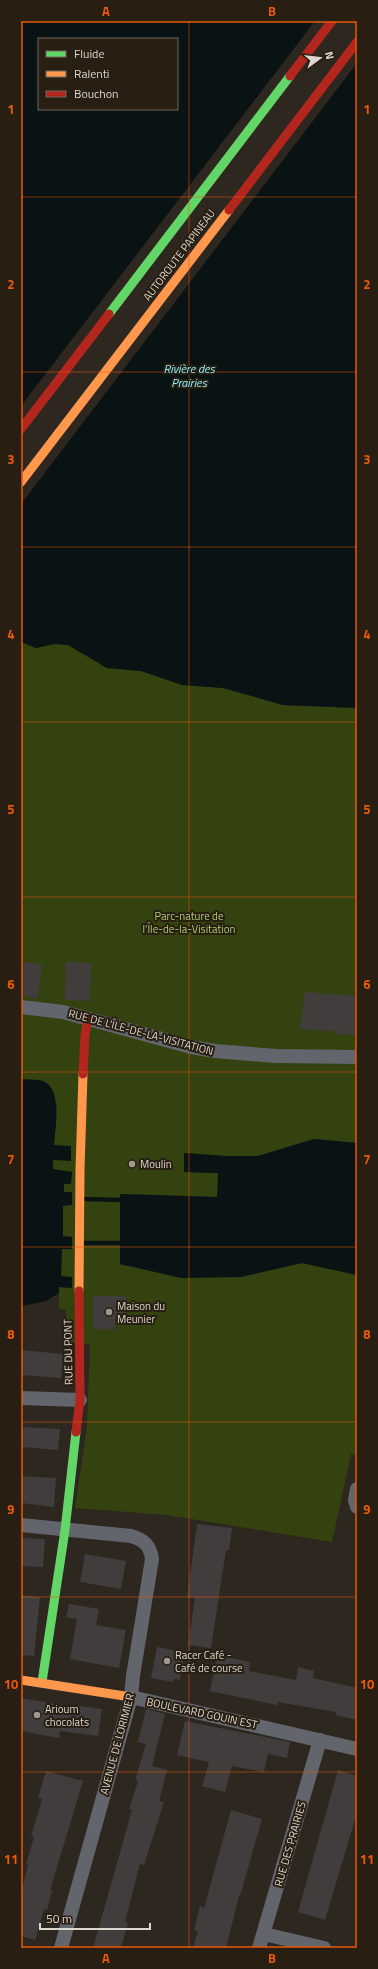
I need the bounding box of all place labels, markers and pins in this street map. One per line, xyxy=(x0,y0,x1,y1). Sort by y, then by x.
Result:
place label: Moulin xyxy=(140,1156,172,1172)
marker: Moulin xyxy=(127,1159,137,1169)
place label: Maison du Meunier xyxy=(117,1298,165,1327)
marker: Maison du Meunier xyxy=(104,1307,114,1317)
place label: Racer Café - Café de course xyxy=(175,1647,243,1676)
marker: Racer Café - Café de course xyxy=(162,1656,172,1666)
place label: Arioum chocolats xyxy=(45,1701,89,1730)
marker: Arioum chocolats xyxy=(32,1710,42,1720)

